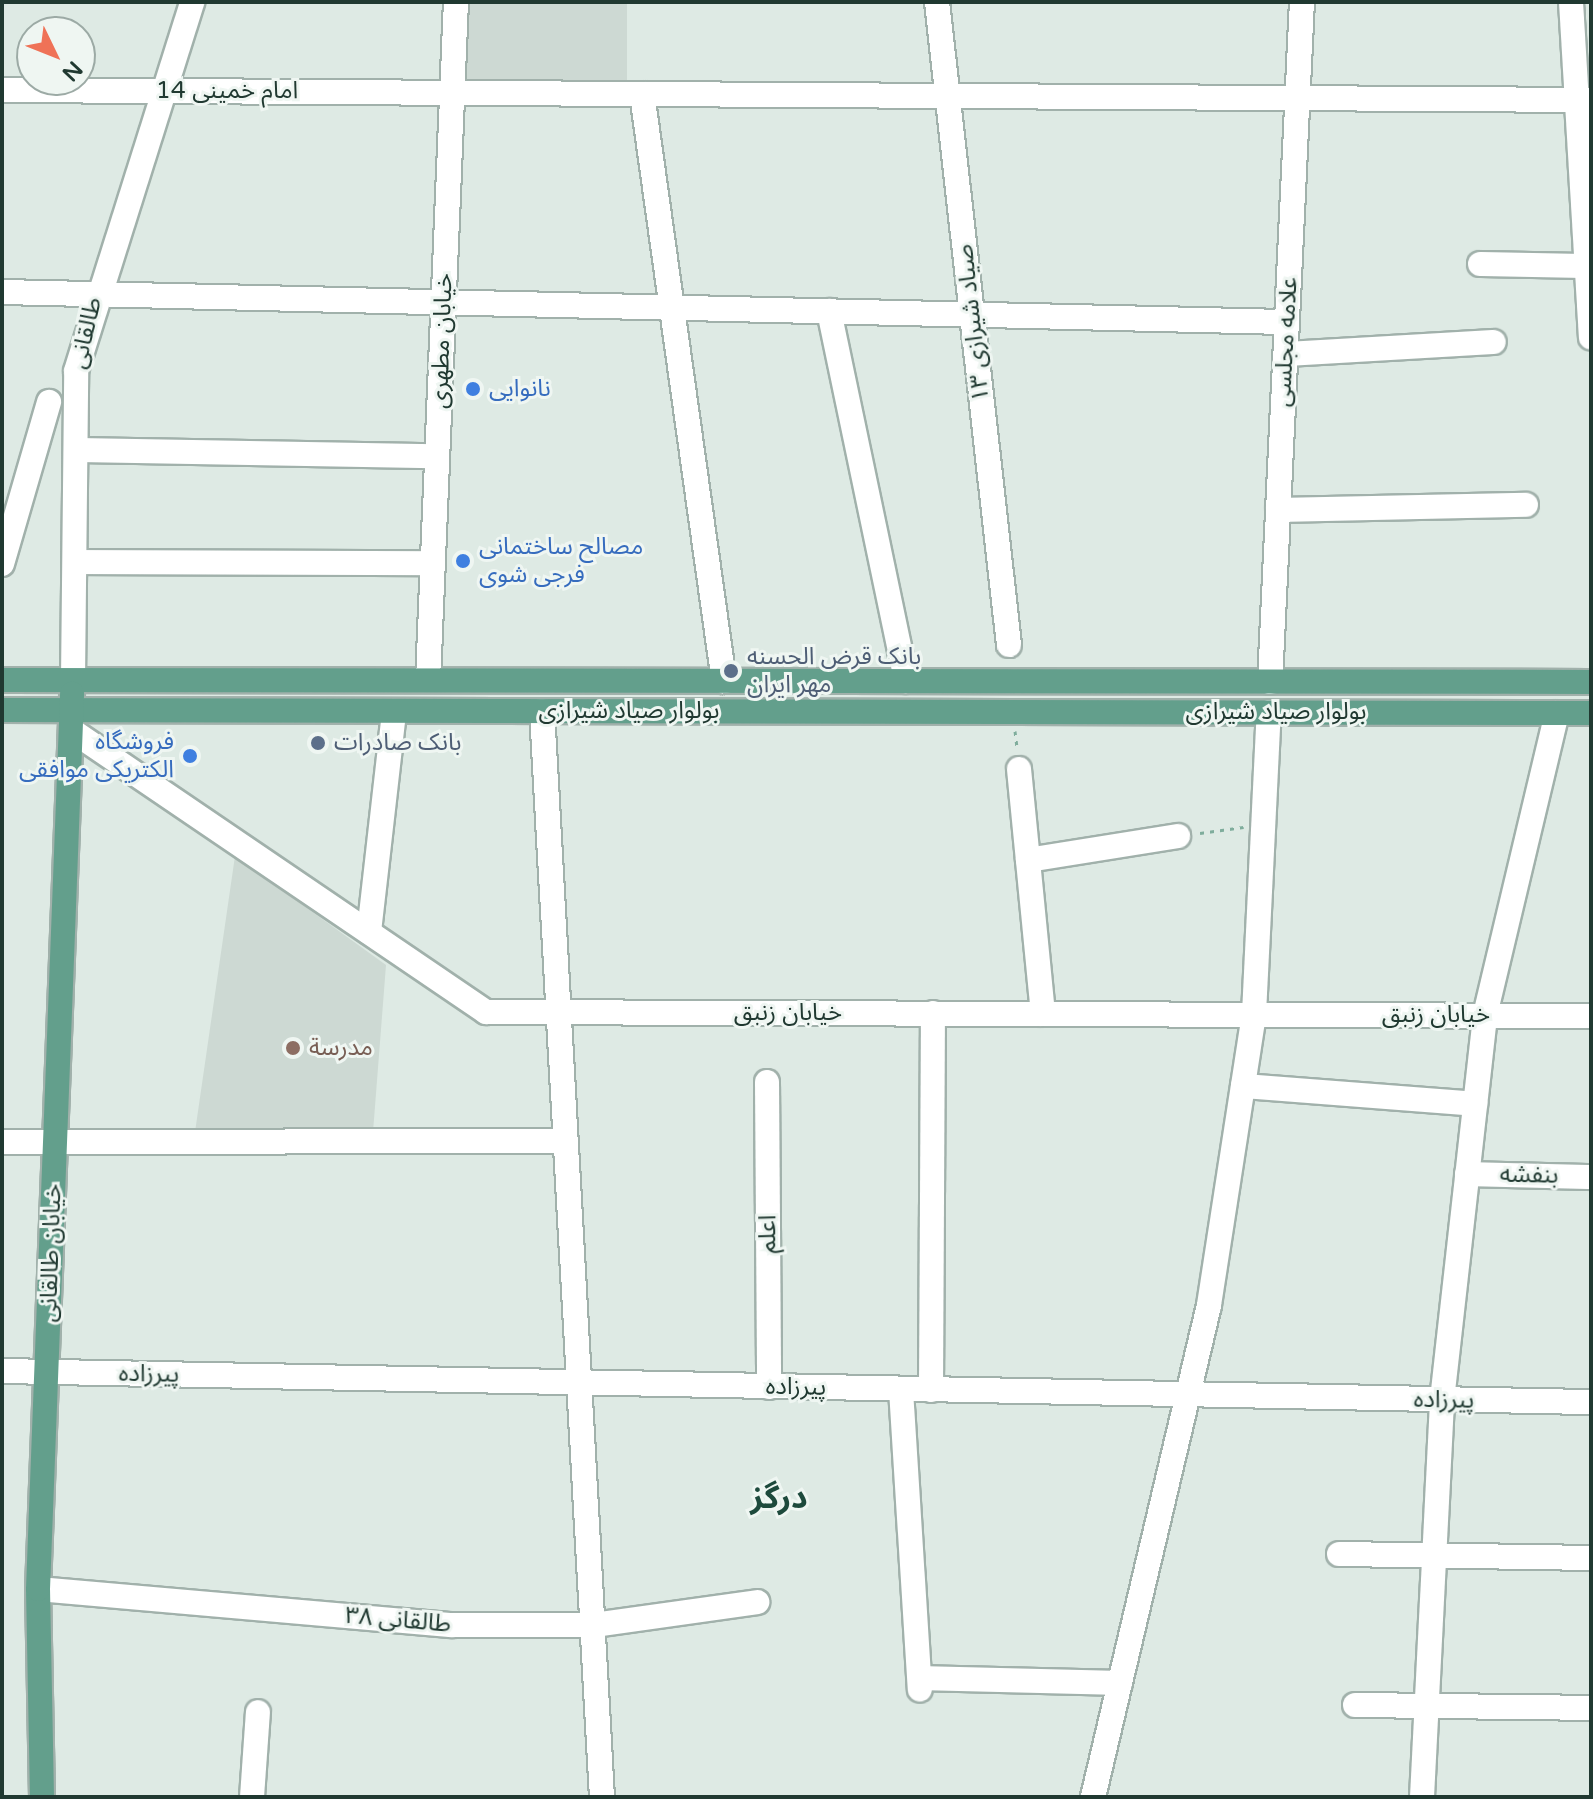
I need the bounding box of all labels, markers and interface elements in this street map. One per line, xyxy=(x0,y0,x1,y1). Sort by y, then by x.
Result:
north arrow xyxy=(16,16,96,96)
text: N xyxy=(57,56,88,86)
street label: امام خمینی 14 xyxy=(156,77,298,105)
street label: صیاد شیرازی ۱۳ xyxy=(950,243,996,403)
street label: خیابان مطهری xyxy=(425,273,459,409)
street label: علامه مجلسی xyxy=(1268,276,1304,408)
street label: طالقانی xyxy=(64,294,108,372)
place label: نانوایی xyxy=(489,375,551,403)
marker: نانوایی xyxy=(464,380,482,398)
place label: مصالح ساختمانی فرجی شوی xyxy=(479,533,643,589)
marker: مصالح ساختمانی فرجی شوی xyxy=(454,552,472,570)
place label: بانک قرض الحسنه مهر ایران xyxy=(747,643,921,699)
marker: بانک قرض الحسنه مهر ایران xyxy=(722,662,740,680)
street label: بولوار صیاد شیرازی xyxy=(539,697,719,725)
street label: بولوار صیاد شیرازی xyxy=(1186,698,1366,726)
place label: فروشگاه الکتریکی موافقی xyxy=(19,728,174,784)
place label: بانک صادرات xyxy=(334,729,461,757)
marker: بانک صادرات xyxy=(309,734,327,752)
marker: فروشگاه الکتریکی موافقی xyxy=(181,747,199,765)
street label: خیابان زنبق xyxy=(734,999,842,1027)
street label: خیابان زنبق xyxy=(1382,1001,1490,1029)
place label: مدرسة xyxy=(309,1034,373,1062)
marker: مدرسة xyxy=(284,1039,302,1057)
street label: بنفشه xyxy=(1499,1160,1559,1190)
street label: خیابان طالقانی xyxy=(34,1183,68,1323)
street label: اعلم xyxy=(754,1215,782,1253)
street label: پیرزاده xyxy=(118,1359,180,1389)
street label: پیرزاده xyxy=(765,1372,827,1402)
street label: پیرزاده xyxy=(1413,1385,1475,1415)
district label: درگز xyxy=(750,1479,808,1517)
street label: طالقانی ۳۸ xyxy=(344,1601,452,1639)

